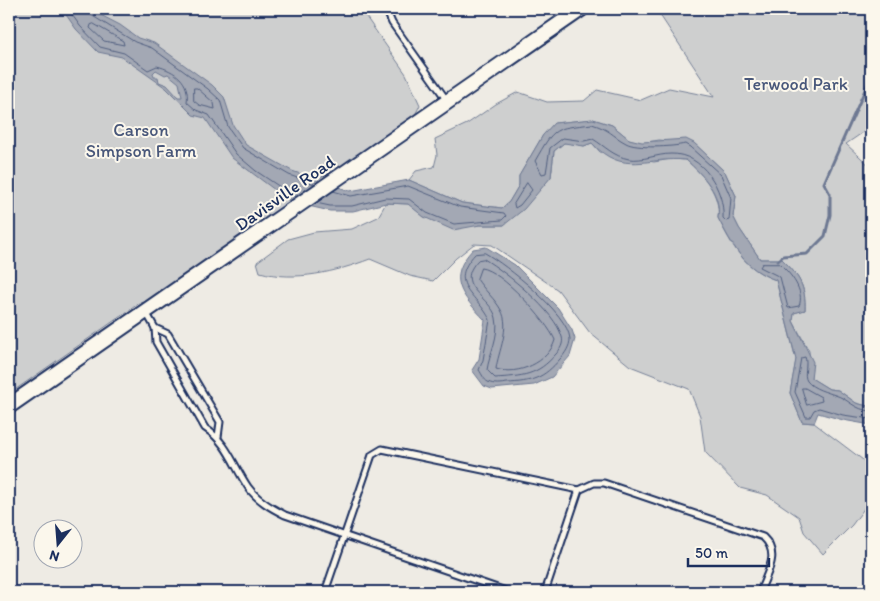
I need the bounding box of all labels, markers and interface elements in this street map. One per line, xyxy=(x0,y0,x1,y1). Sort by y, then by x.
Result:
park label: Terwood Park xyxy=(744,73,848,95)
park label: Carson Simpson Farm xyxy=(86,119,196,162)
street label: Davisville Road xyxy=(231,150,339,236)
north arrow xyxy=(32,518,82,568)
scale bar xyxy=(688,536,769,568)
text: 50 m xyxy=(695,544,728,562)
text: N xyxy=(47,546,61,565)

